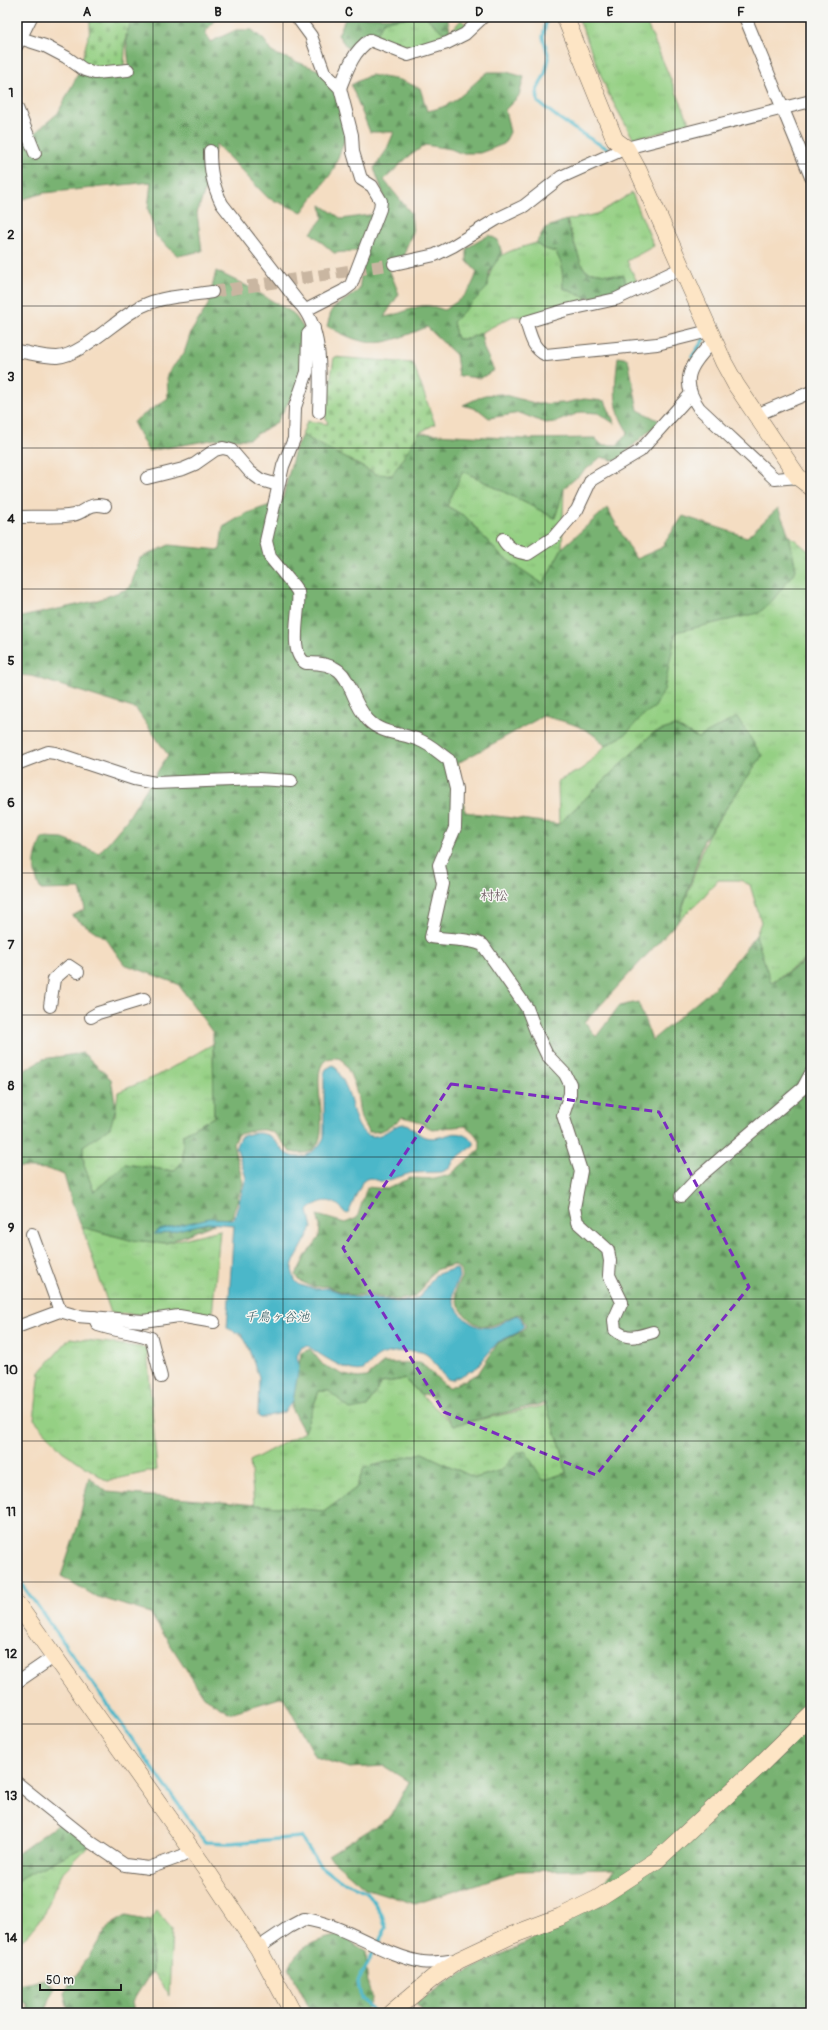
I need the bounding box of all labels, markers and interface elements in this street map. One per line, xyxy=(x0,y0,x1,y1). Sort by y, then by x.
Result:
text: A xyxy=(83,4,92,20)
text: B xyxy=(214,4,222,20)
text: C xyxy=(345,4,353,20)
text: D xyxy=(475,4,483,20)
text: E xyxy=(607,4,614,20)
text: F xyxy=(737,4,745,20)
text: 1 xyxy=(8,85,14,101)
text: 2 xyxy=(7,227,15,243)
text: 3 xyxy=(7,369,15,385)
text: 4 xyxy=(7,511,15,527)
text: 5 xyxy=(7,653,15,669)
text: 6 xyxy=(7,795,15,811)
district label: 村松 xyxy=(480,887,508,904)
text: 7 xyxy=(8,937,15,953)
text: 8 xyxy=(8,1078,15,1094)
text: 9 xyxy=(8,1220,15,1236)
water label: 千鳥ヶ谷池 xyxy=(244,1309,310,1325)
text: 10 xyxy=(4,1362,18,1378)
text: 11 xyxy=(6,1504,16,1520)
text: 12 xyxy=(5,1646,17,1662)
text: 13 xyxy=(5,1788,17,1804)
text: 14 xyxy=(5,1930,18,1946)
scale bar xyxy=(40,1966,121,1992)
text: 50 m xyxy=(46,1973,74,1988)

